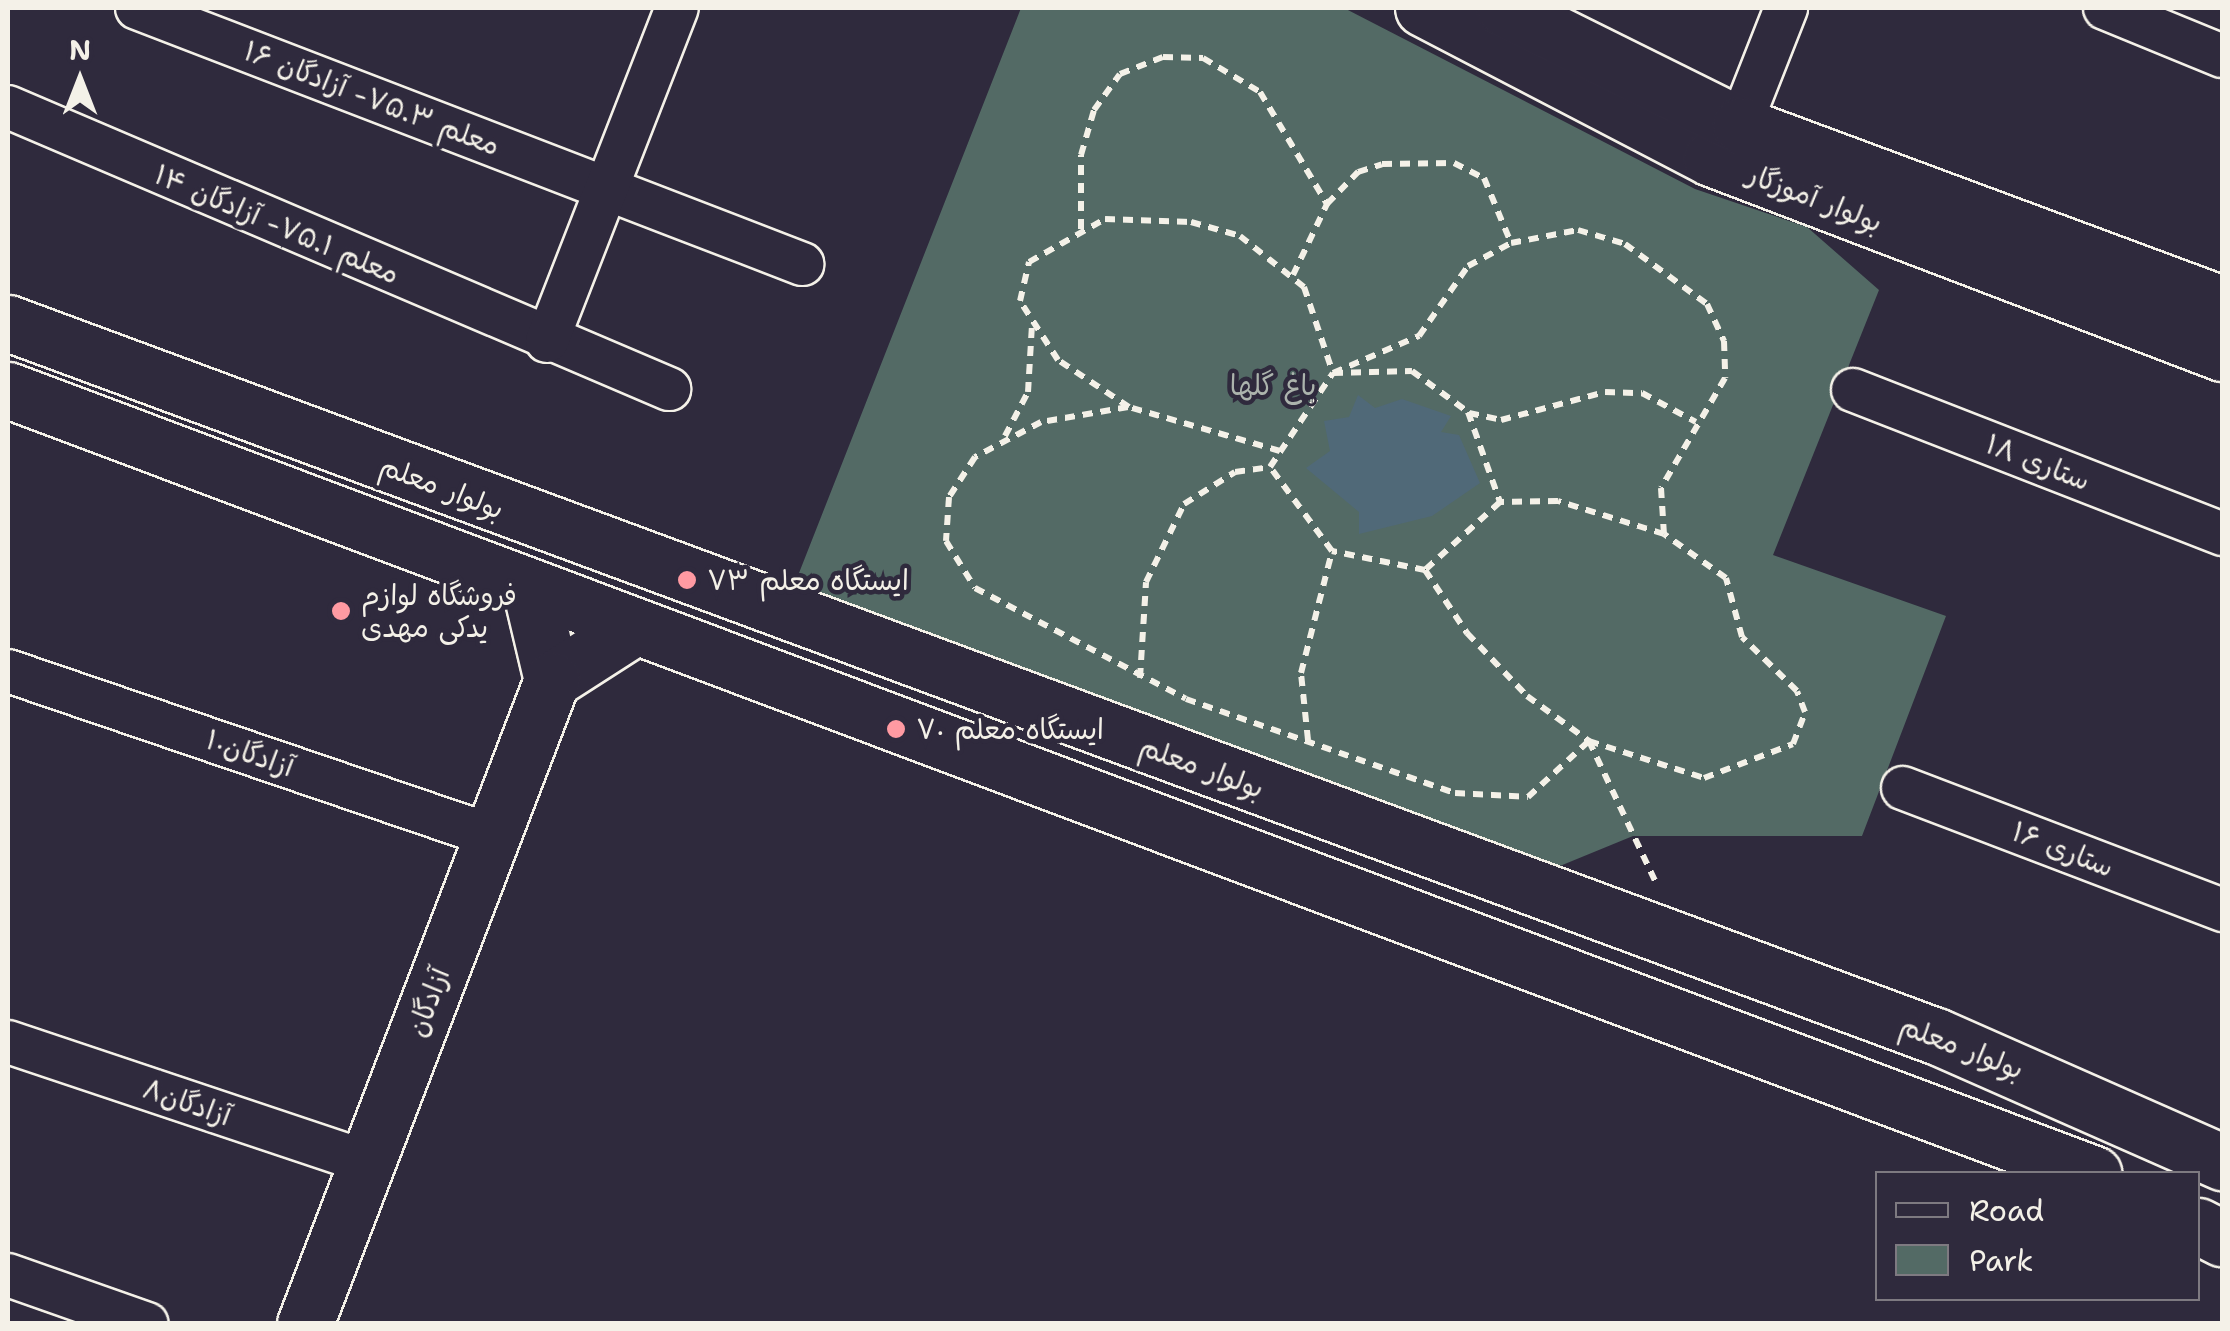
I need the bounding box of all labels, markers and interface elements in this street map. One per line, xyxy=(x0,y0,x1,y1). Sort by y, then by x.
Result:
north arrow xyxy=(30,30,130,130)
text: N xyxy=(69,31,91,69)
street label: معلم ۷۵.۳- آزادگان ۱۶ xyxy=(239,34,505,162)
street label: معلم ۷۵.۱- آزادگان ۱۴ xyxy=(150,157,404,291)
street label: بولوار آموزگار xyxy=(1743,157,1887,239)
park label: باغ گلها xyxy=(1230,368,1316,402)
street label: ستاری ۱۸ xyxy=(1981,427,2095,497)
street label: بولوار معلم xyxy=(375,448,509,526)
place label: ایستگاه معلم ۷۳ xyxy=(707,563,909,597)
marker: ایستگاه معلم ۷۳ xyxy=(676,569,698,591)
place label: فروشگاه لوازم یدکی مهدی xyxy=(361,578,517,644)
marker: فروشگاه لوازم یدکی مهدی xyxy=(330,600,352,622)
place label: ایستگاه معلم ۷۰ xyxy=(916,712,1104,746)
marker: ایستگاه معلم ۷۰ xyxy=(885,718,907,740)
street label: آزادگان۱۰ xyxy=(202,722,298,784)
street label: بولوار معلم xyxy=(1135,729,1269,805)
street label: ستاری ۱۶ xyxy=(2007,814,2119,884)
street label: آزادگان xyxy=(400,963,456,1041)
street label: بولوار معلم xyxy=(1895,1008,2029,1086)
street label: آزادگان۸ xyxy=(138,1071,236,1133)
legend xyxy=(1875,1171,2200,1301)
text: Road xyxy=(1969,1190,2044,1231)
text: Park xyxy=(1969,1240,2033,1281)

